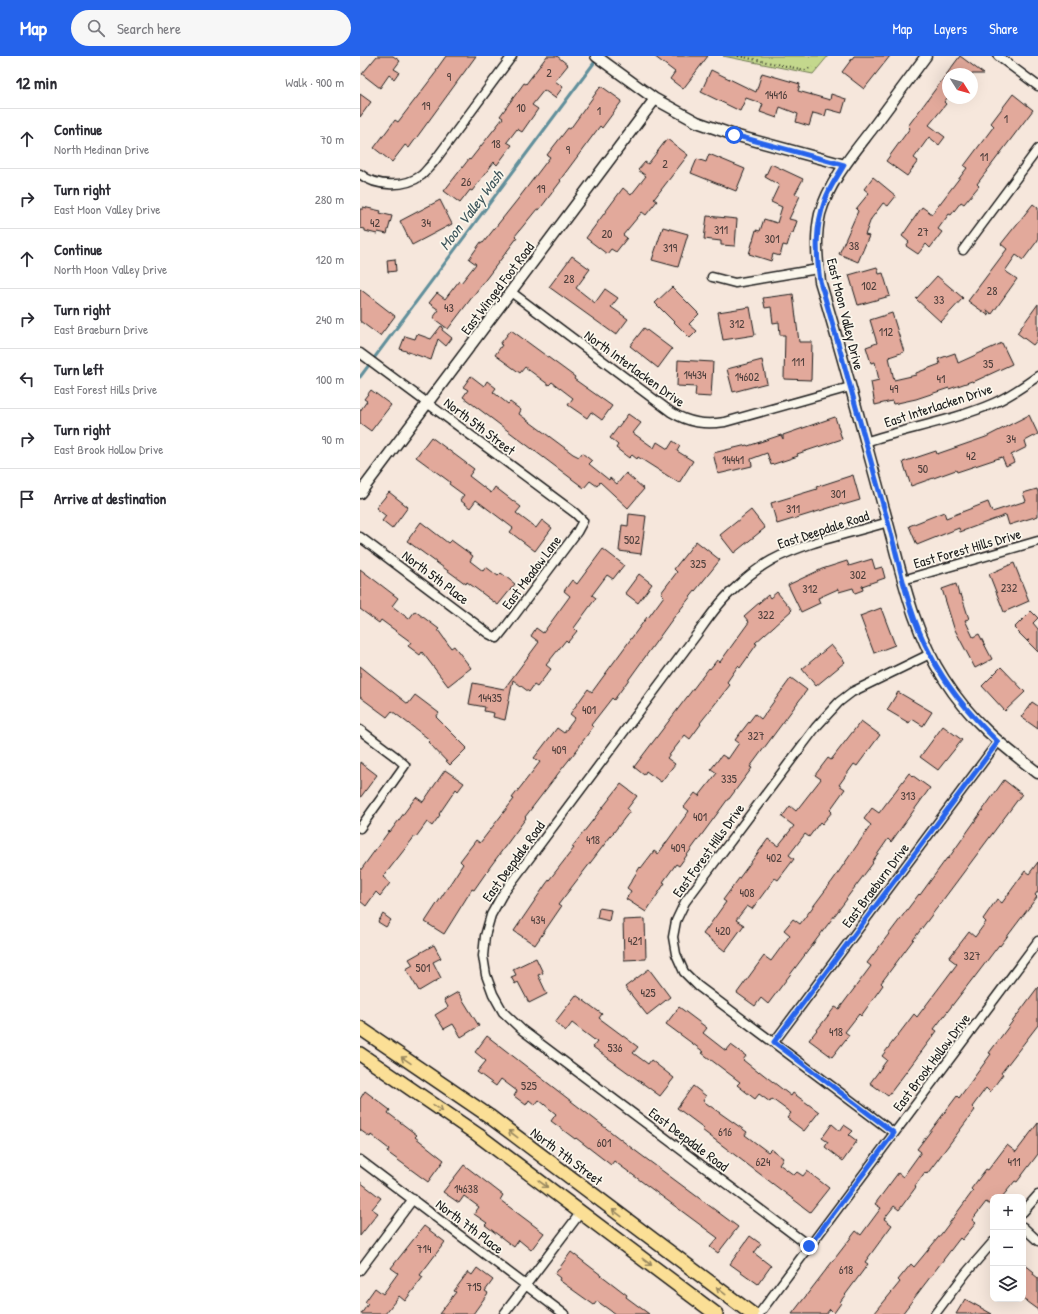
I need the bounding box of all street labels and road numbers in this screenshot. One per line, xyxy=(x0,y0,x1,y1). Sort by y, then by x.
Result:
street label: East Winged Foot Road xyxy=(456,237,539,339)
street label: East Moon Valley Drive xyxy=(822,256,869,373)
street label: North Interlacken Drive xyxy=(581,325,689,411)
street label: East Interlacken Drive xyxy=(882,378,995,431)
street label: North 5th Street xyxy=(440,393,520,459)
street label: East Deepdale Road xyxy=(775,505,872,554)
street label: East Forest Hills Drive xyxy=(911,523,1023,572)
street label: East Meadow Lane xyxy=(497,531,565,613)
street label: North 5th Place xyxy=(399,546,474,609)
street label: East Forest Hills Drive xyxy=(668,799,749,901)
street label: East Deepdale Road xyxy=(477,816,550,906)
street label: East Braeburn Drive xyxy=(837,838,913,931)
street label: East Brook Hollow Drive xyxy=(888,1009,974,1115)
street label: East Deepdale Road xyxy=(645,1103,733,1176)
street label: North 7th Street xyxy=(527,1123,607,1190)
street label: North 7th Place xyxy=(432,1194,508,1258)

